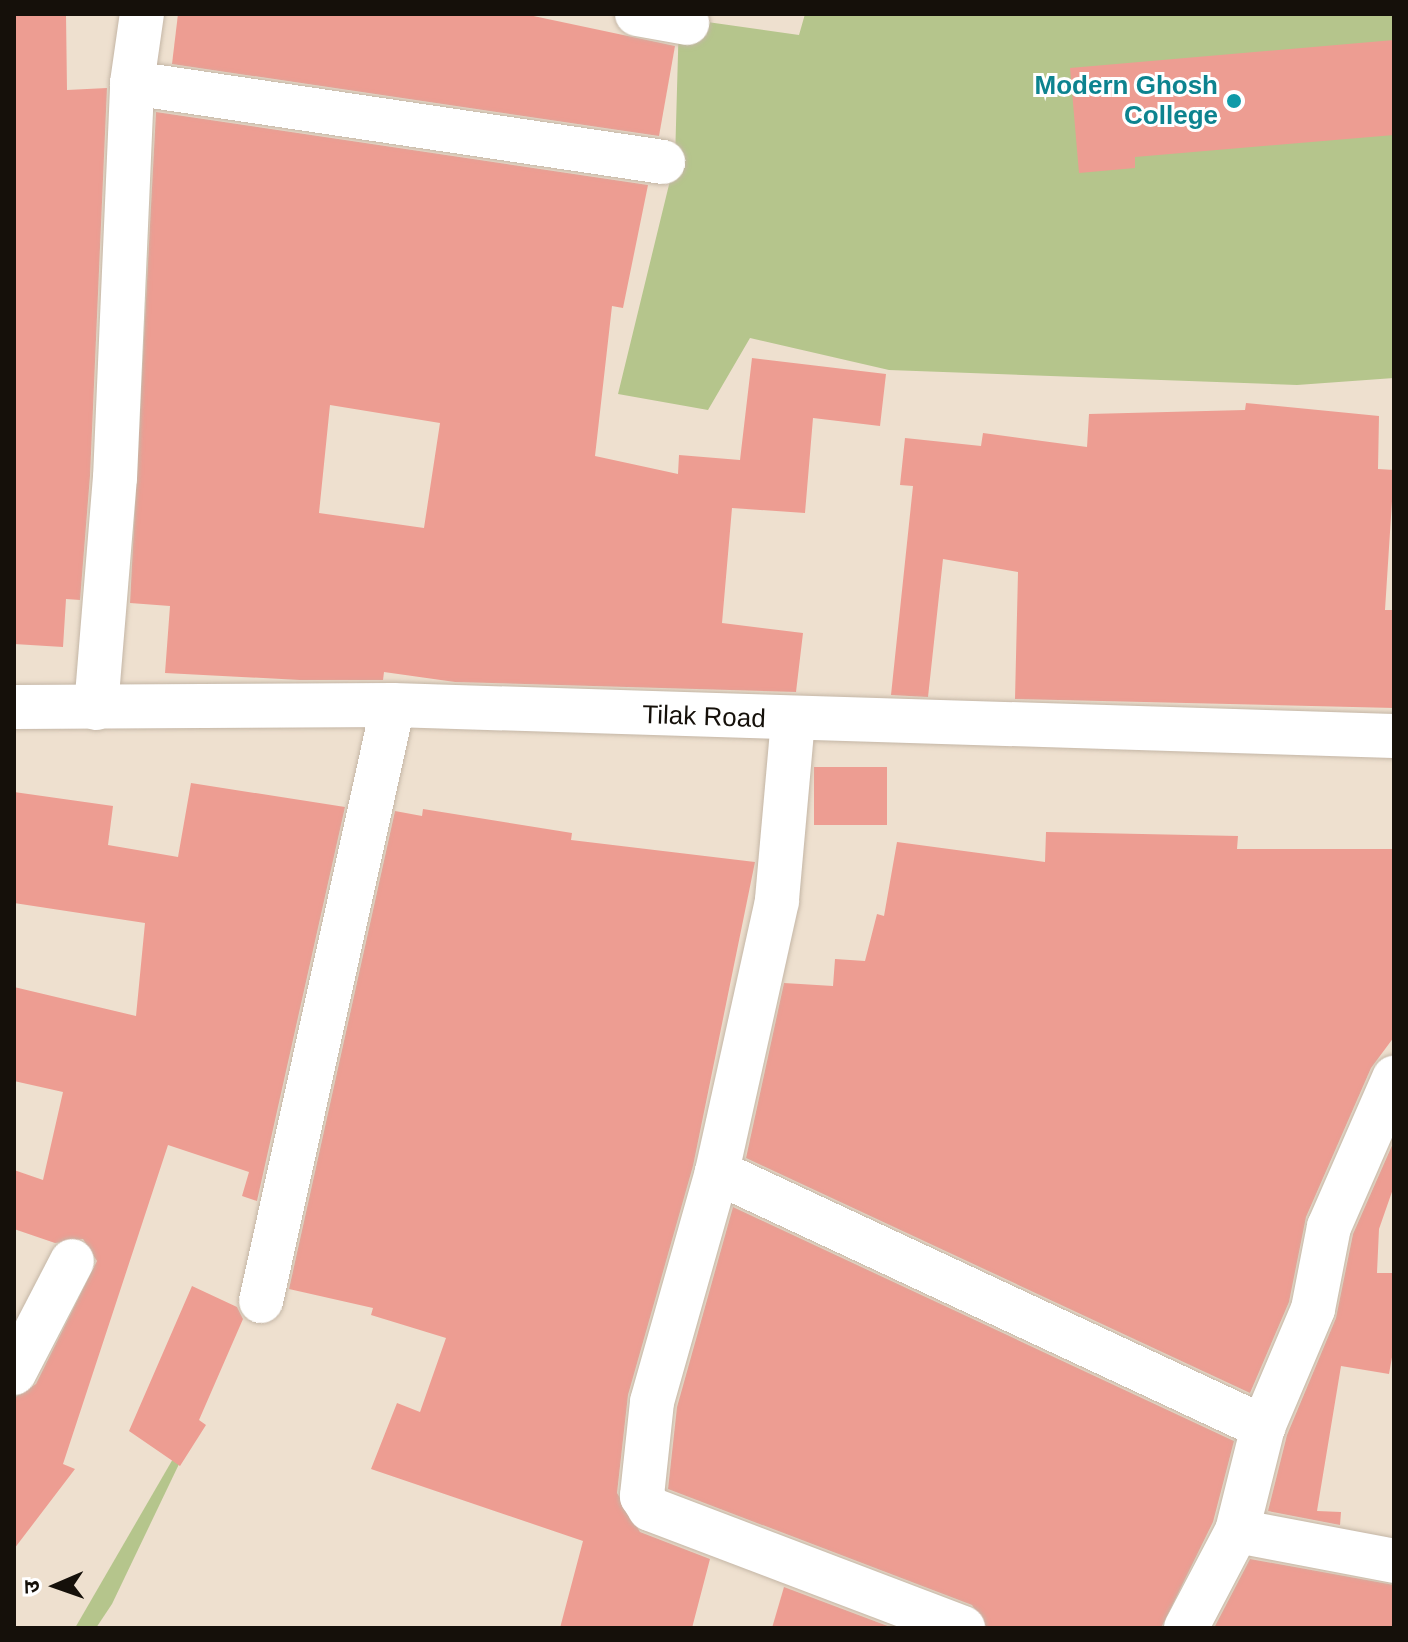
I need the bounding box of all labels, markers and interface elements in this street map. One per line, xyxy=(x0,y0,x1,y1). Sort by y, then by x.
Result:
place label: Modern Ghosh College xyxy=(1035,70,1218,132)
marker: Modern Ghosh College xyxy=(1225,92,1243,110)
street label: Tilak Road xyxy=(642,699,766,735)
north arrow xyxy=(16,1546,96,1626)
text: उ xyxy=(19,1580,44,1594)

